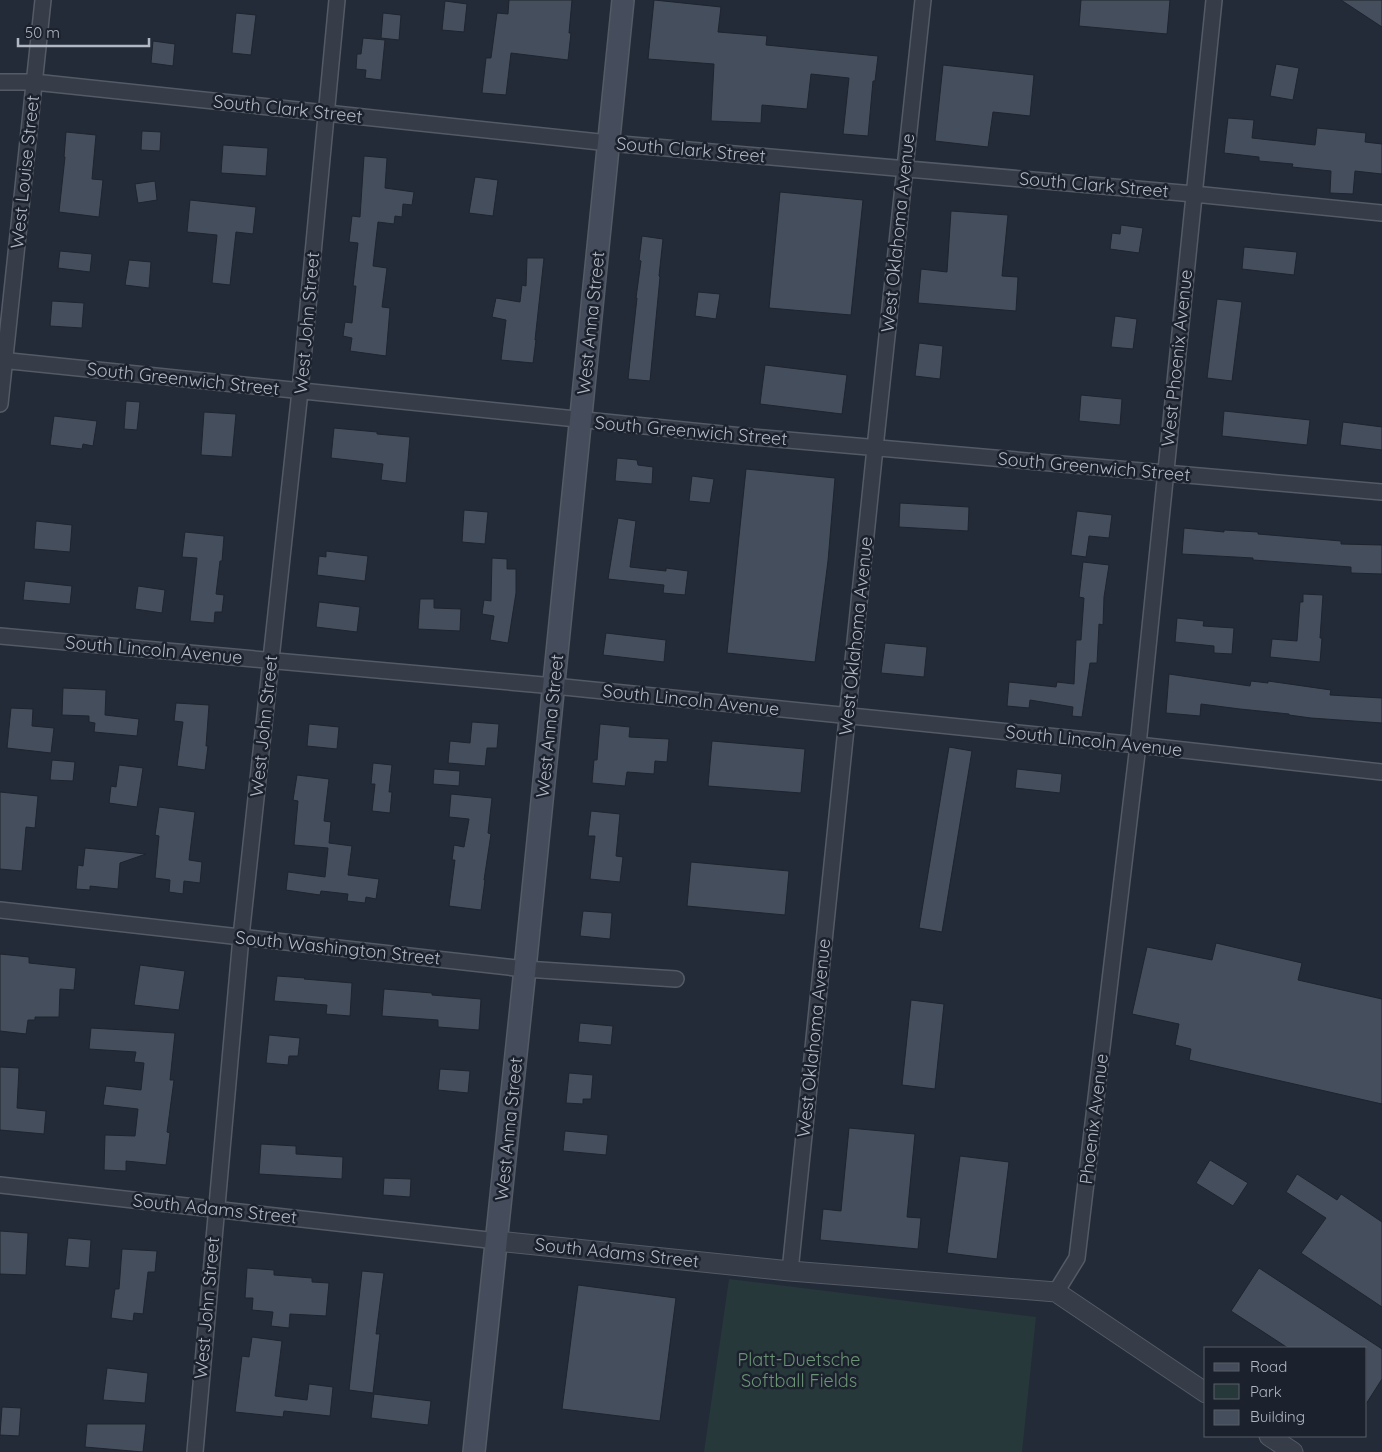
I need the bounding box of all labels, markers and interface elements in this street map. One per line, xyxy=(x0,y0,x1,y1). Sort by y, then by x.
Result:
scale bar xyxy=(18,15,149,47)
text: 50 m xyxy=(25,23,60,42)
street label: South Clark Street xyxy=(212,89,364,128)
street label: West Louise Street xyxy=(5,94,44,250)
street label: South Clark Street xyxy=(615,132,767,167)
street label: West Oklahoma Avenue xyxy=(876,132,919,334)
street label: South Clark Street xyxy=(1018,167,1170,202)
street label: West Anna Street xyxy=(572,250,609,396)
street label: West John Street xyxy=(289,251,324,395)
street label: West Phoenix Avenue xyxy=(1156,268,1197,448)
street label: South Greenwich Street xyxy=(86,357,280,400)
street label: South Greenwich Street xyxy=(594,411,788,450)
street label: South Greenwich Street xyxy=(997,447,1191,486)
street label: West Oklahoma Avenue xyxy=(834,535,877,737)
street label: South Lincoln Avenue xyxy=(65,630,243,669)
street label: West Anna Street xyxy=(531,653,568,799)
street label: West John Street xyxy=(245,654,282,798)
street label: South Lincoln Avenue xyxy=(602,679,781,720)
street label: South Lincoln Avenue xyxy=(1005,720,1184,761)
street label: South Washington Street xyxy=(234,925,442,970)
street label: West Oklahoma Avenue xyxy=(792,937,835,1139)
street label: Phoenix Avenue xyxy=(1074,1052,1113,1186)
street label: West Anna Street xyxy=(490,1056,527,1202)
street label: South Adams Street xyxy=(132,1188,298,1229)
street label: South Adams Street xyxy=(534,1232,700,1273)
street label: West John Street xyxy=(189,1236,224,1380)
legend xyxy=(1204,1347,1367,1437)
park label: Platt-Duetsche Softball Fields xyxy=(738,1348,860,1392)
text: Road xyxy=(1250,1357,1287,1376)
text: Park xyxy=(1250,1382,1282,1401)
text: Building xyxy=(1250,1407,1305,1426)

